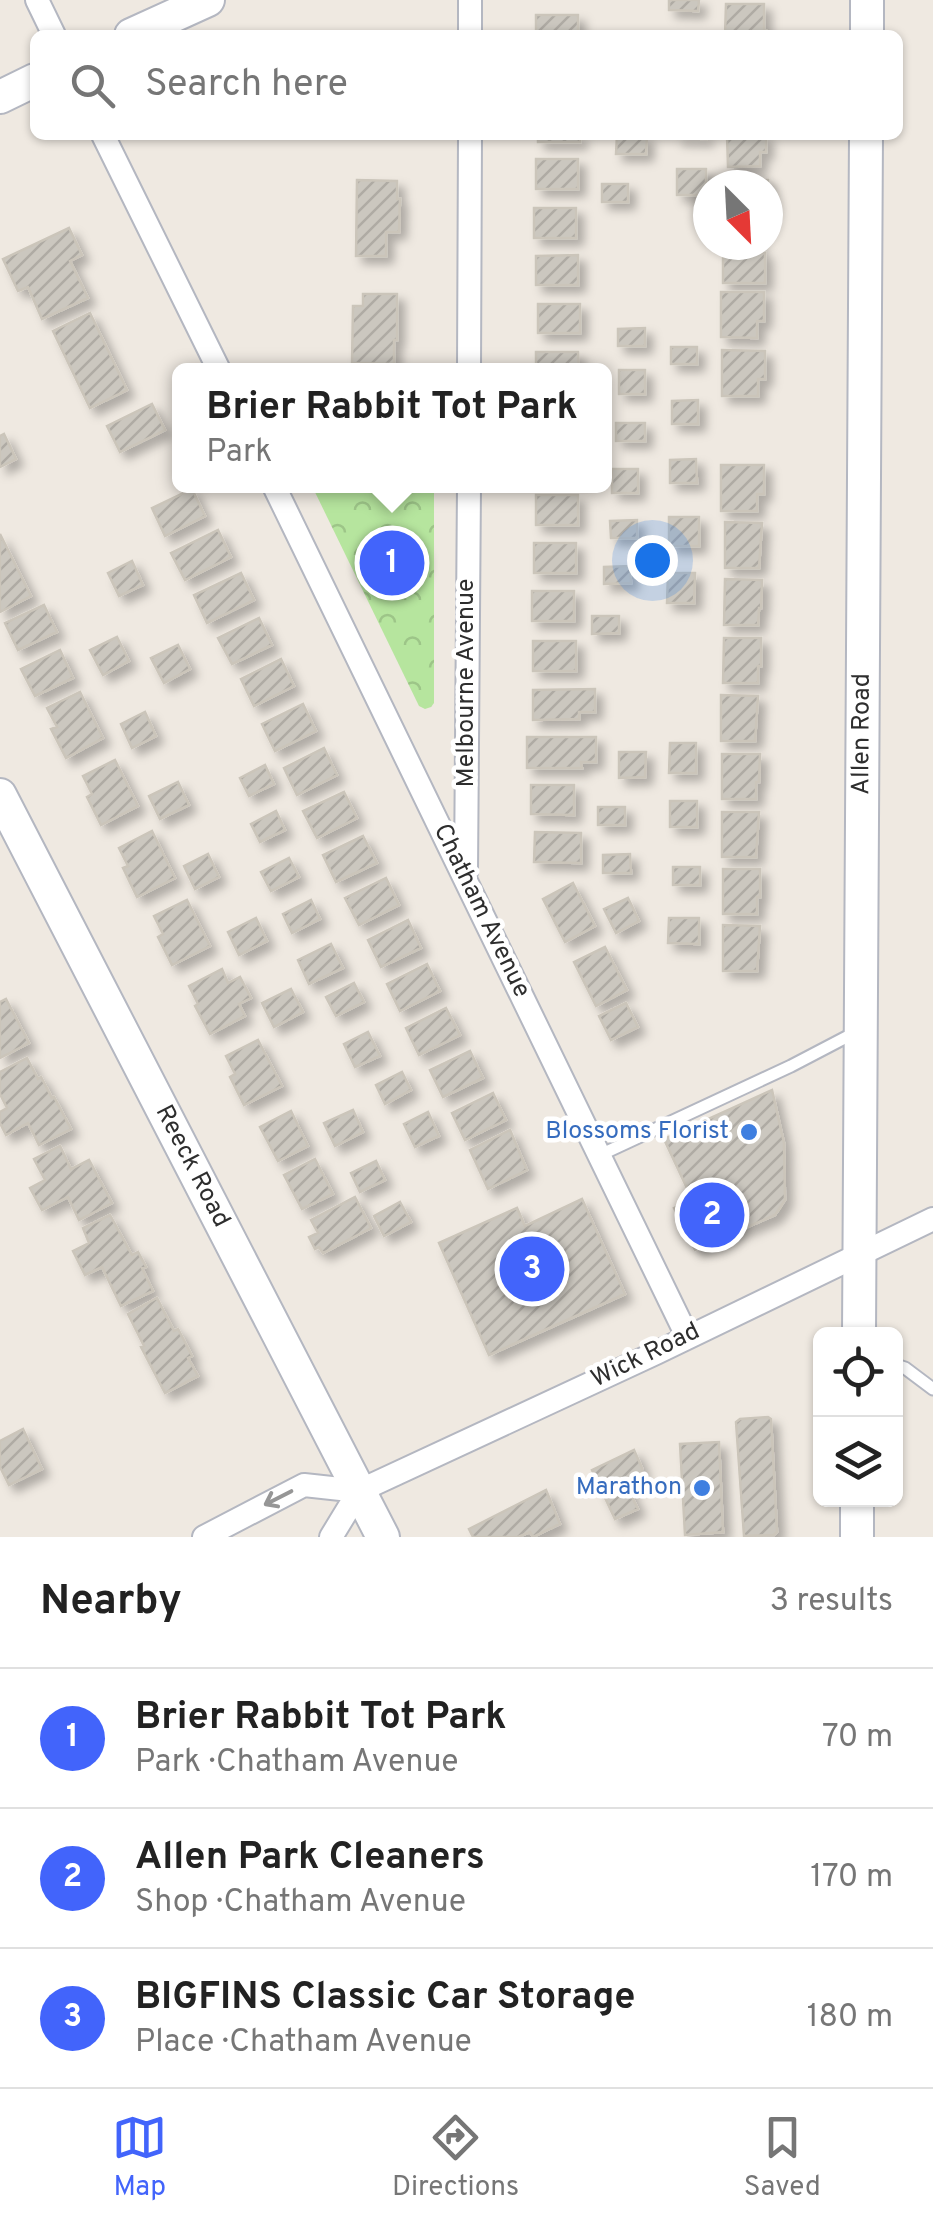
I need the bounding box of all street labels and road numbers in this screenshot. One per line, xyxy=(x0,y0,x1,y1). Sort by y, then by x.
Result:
street label: Melbourne Avenue xyxy=(451,579,483,787)
street label: Allen Road xyxy=(846,673,879,795)
street label: Chatham Avenue xyxy=(425,819,537,1003)
street label: Reeck Road xyxy=(147,1100,237,1233)
street label: Wick Road xyxy=(586,1316,706,1396)

